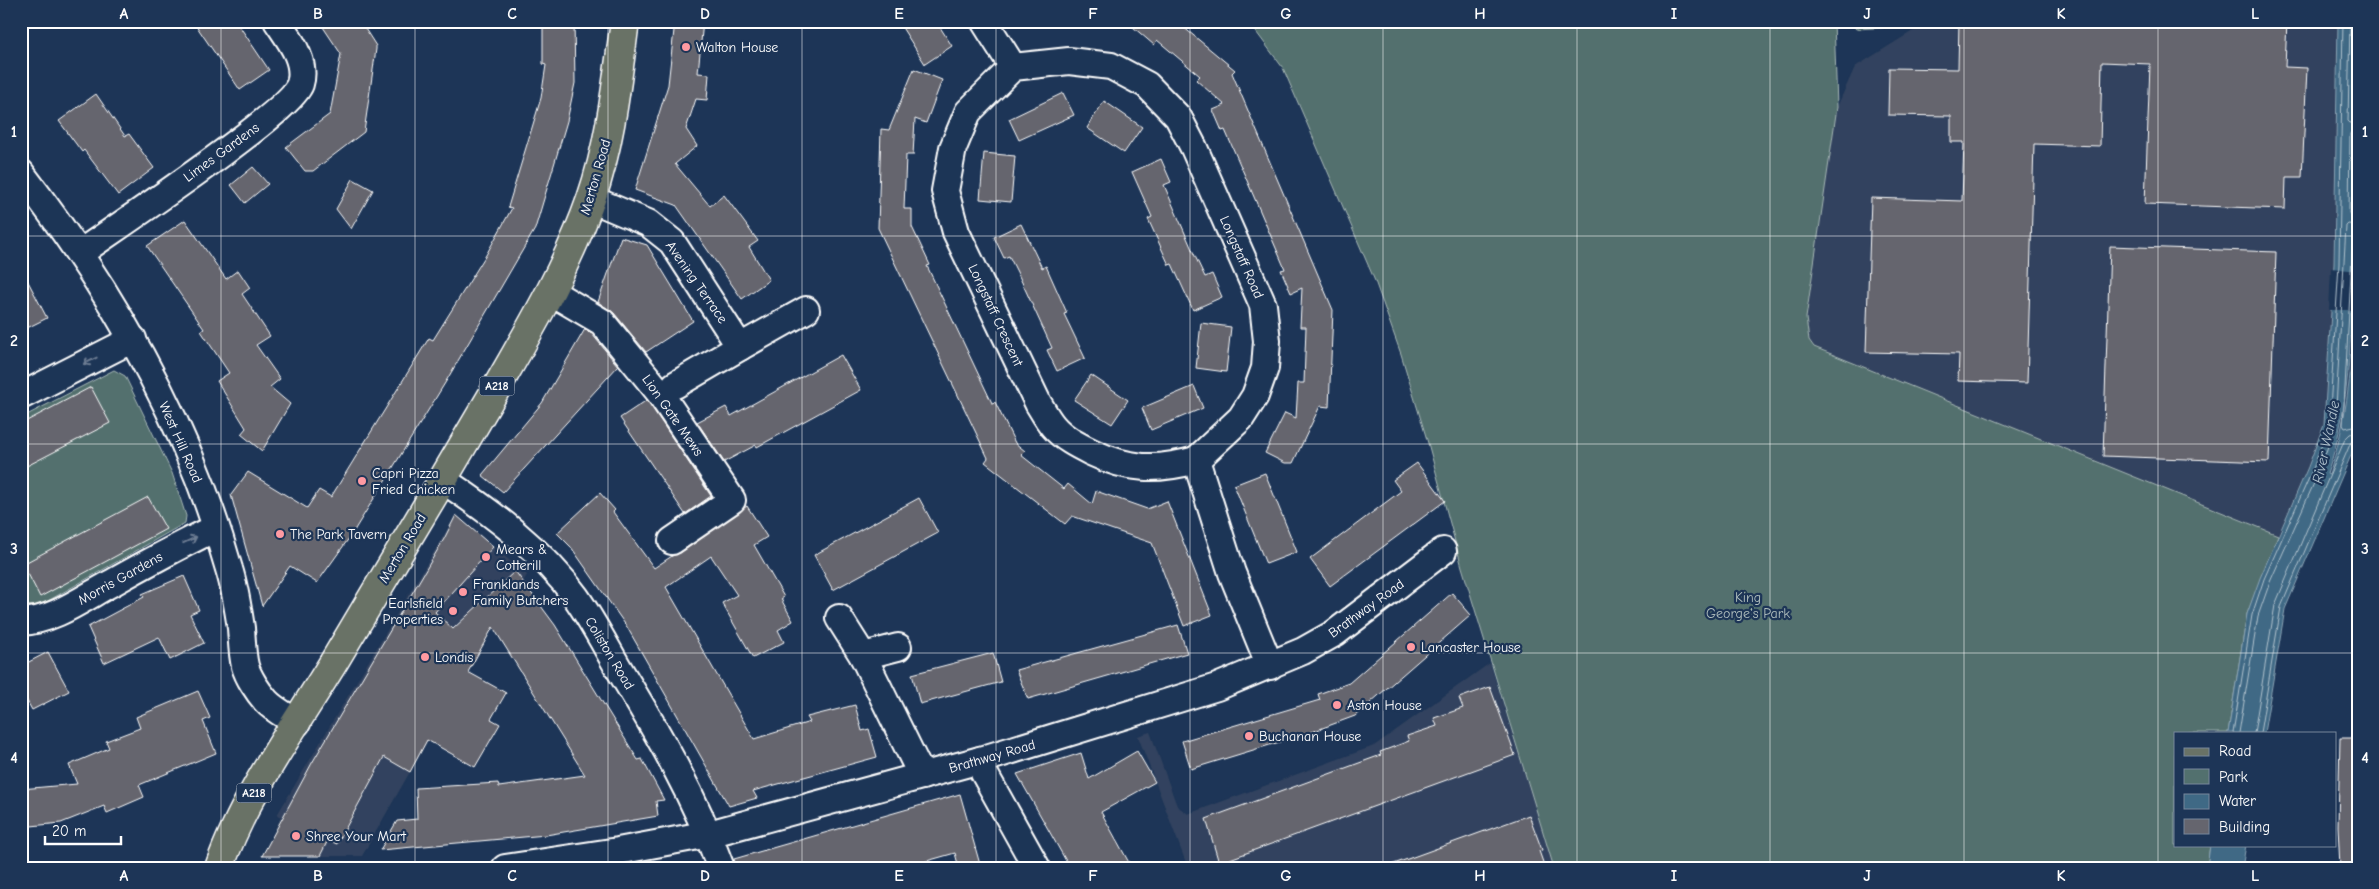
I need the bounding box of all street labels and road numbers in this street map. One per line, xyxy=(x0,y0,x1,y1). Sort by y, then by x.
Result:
street label: Limes Gardens xyxy=(180,119,263,186)
street label: Merton Road xyxy=(577,137,614,217)
street label: Longstaff Road xyxy=(1216,213,1267,301)
street label: Avening Terrace xyxy=(662,238,731,327)
street label: Longstaff Crescent xyxy=(964,261,1027,370)
street label: Lion Gate Mews xyxy=(638,371,707,459)
road number: A218 xyxy=(480,376,514,396)
street label: West Hill Road xyxy=(155,399,206,485)
street label: Merton Road xyxy=(375,510,430,586)
street label: Morris Gardens xyxy=(75,548,166,609)
street label: Brathway Road xyxy=(1325,575,1407,642)
street label: Coliston Road xyxy=(581,614,638,693)
street label: Brathway Road xyxy=(947,736,1037,777)
road number: A218 xyxy=(236,784,272,802)

